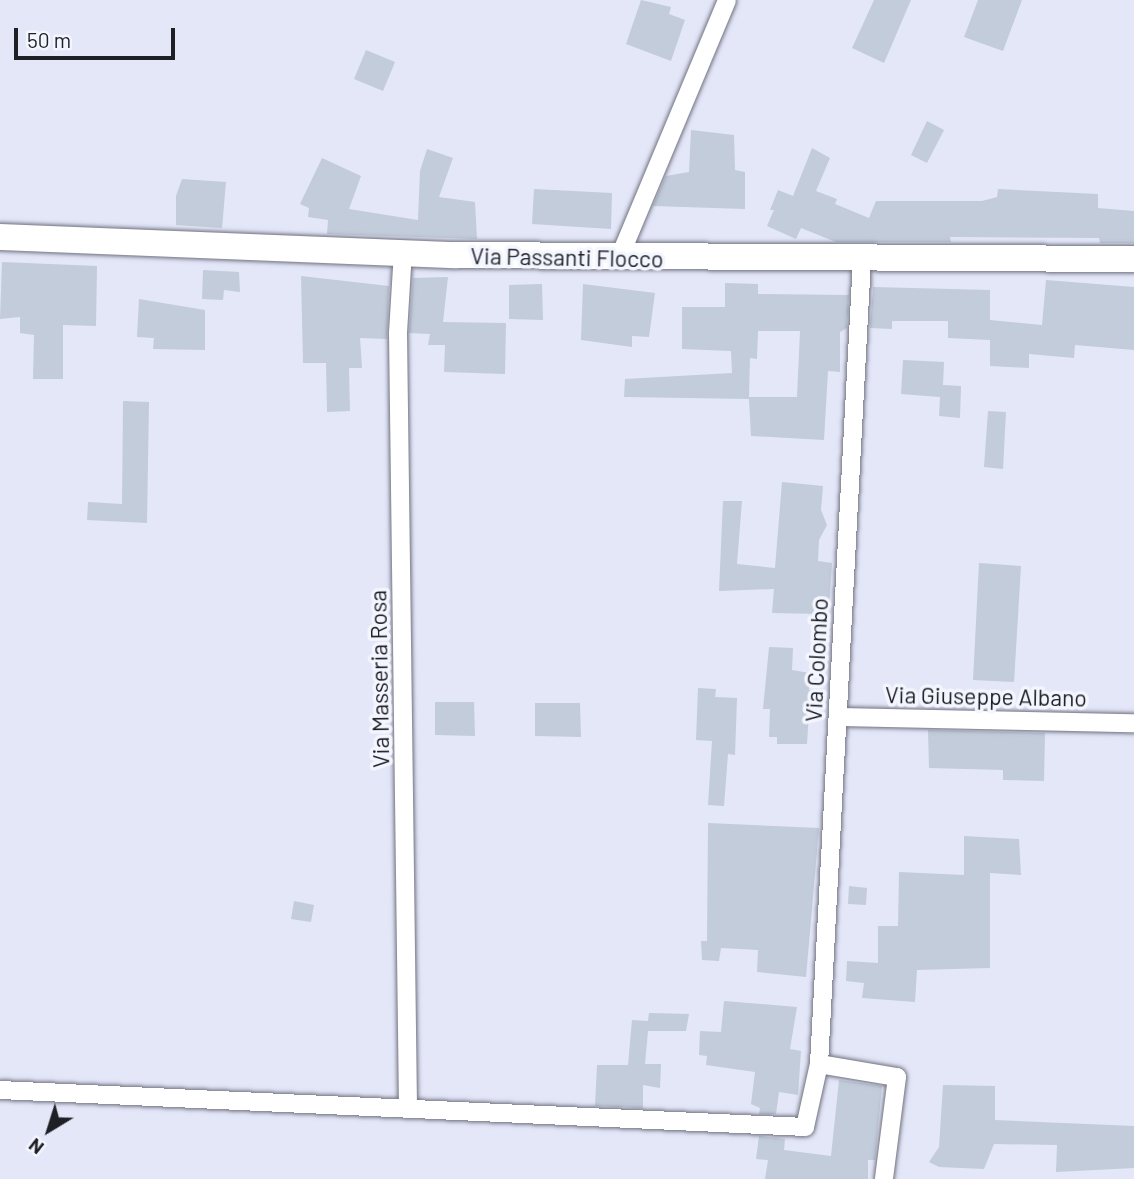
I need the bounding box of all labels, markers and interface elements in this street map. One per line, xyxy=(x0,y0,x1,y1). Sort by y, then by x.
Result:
scale bar xyxy=(18,14,178,58)
text: 50 m xyxy=(27,27,71,52)
street label: Via Passanti Flocco xyxy=(470,242,664,272)
street label: Via Masseria Rosa xyxy=(364,590,394,768)
street label: Via Colombo xyxy=(799,597,833,723)
street label: Via Giuseppe Albano xyxy=(885,680,1087,712)
north arrow xyxy=(14,1095,84,1165)
text: N xyxy=(24,1134,48,1160)

